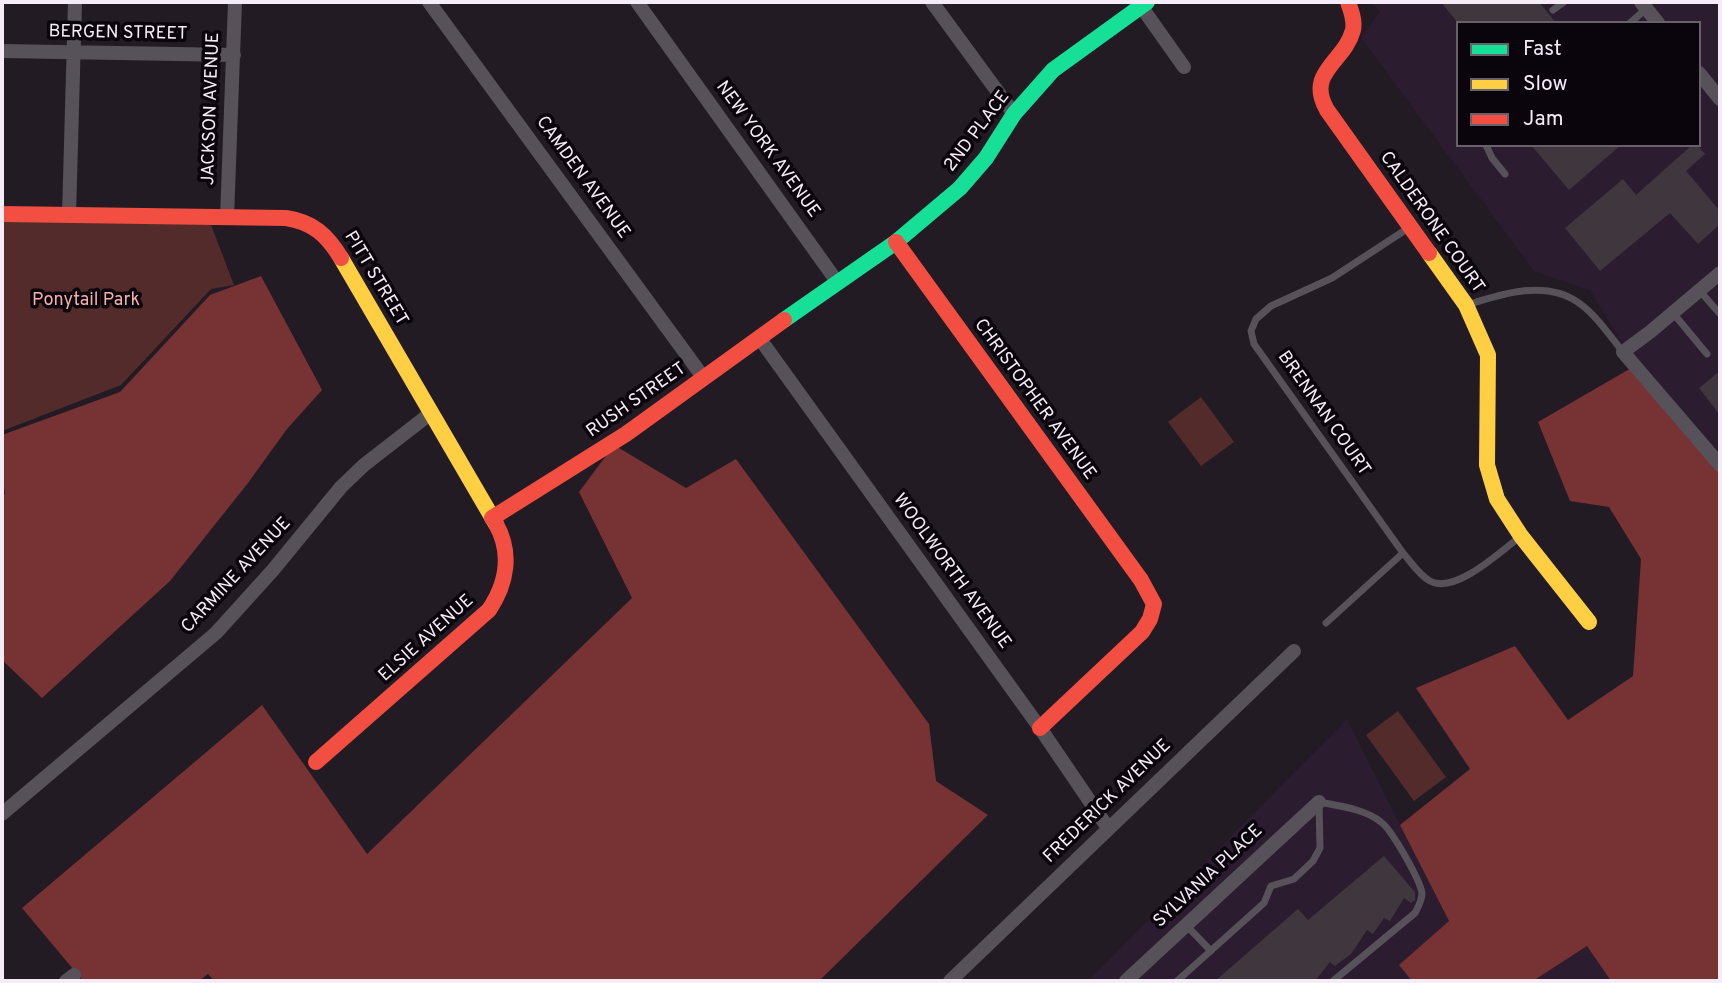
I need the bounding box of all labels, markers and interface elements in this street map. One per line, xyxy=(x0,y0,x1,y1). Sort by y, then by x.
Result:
legend xyxy=(1456,21,1701,147)
street label: BERGEN STREET xyxy=(48,22,188,46)
street label: JACKSON AVENUE xyxy=(199,32,225,186)
text: Fast xyxy=(1523,36,1562,63)
text: Slow xyxy=(1523,71,1568,98)
street label: NEW YORK AVENUE xyxy=(710,77,824,223)
street label: 2ND PLACE xyxy=(941,87,1015,177)
text: Jam xyxy=(1523,106,1564,133)
street label: CAMDEN AVENUE xyxy=(530,113,634,243)
street label: CALDERONE COURT xyxy=(1374,148,1488,298)
street label: PITT STREET xyxy=(338,228,412,330)
park label: Ponytail Park xyxy=(32,290,140,312)
street label: CHRISTOPHER AVENUE xyxy=(968,315,1100,485)
street label: BRENNAN COURT xyxy=(1272,348,1374,480)
street label: RUSH STREET xyxy=(583,359,691,443)
street label: WOOLWORTH AVENUE xyxy=(887,490,1015,654)
street label: CARMINE AVENUE xyxy=(178,513,296,639)
street label: ELSIE AVENUE xyxy=(375,591,479,687)
street label: FREDERICK AVENUE xyxy=(1040,736,1176,868)
street label: SYLVANIA PLACE xyxy=(1150,821,1268,933)

